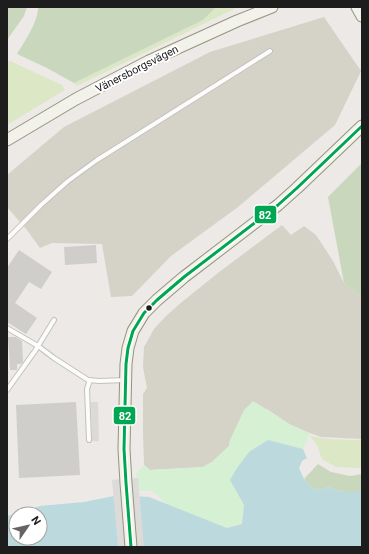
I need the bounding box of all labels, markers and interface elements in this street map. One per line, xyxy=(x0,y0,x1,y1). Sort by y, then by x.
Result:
street label: Vänersborgsvägen xyxy=(93,42,181,96)
line badge: 82 xyxy=(254,205,277,224)
text: 82 xyxy=(259,209,271,222)
unlabelled marker xyxy=(144,303,154,313)
line badge: 82 xyxy=(113,406,136,425)
text: 82 xyxy=(119,410,131,423)
north arrow xyxy=(8,506,48,546)
text: N xyxy=(28,514,44,528)

